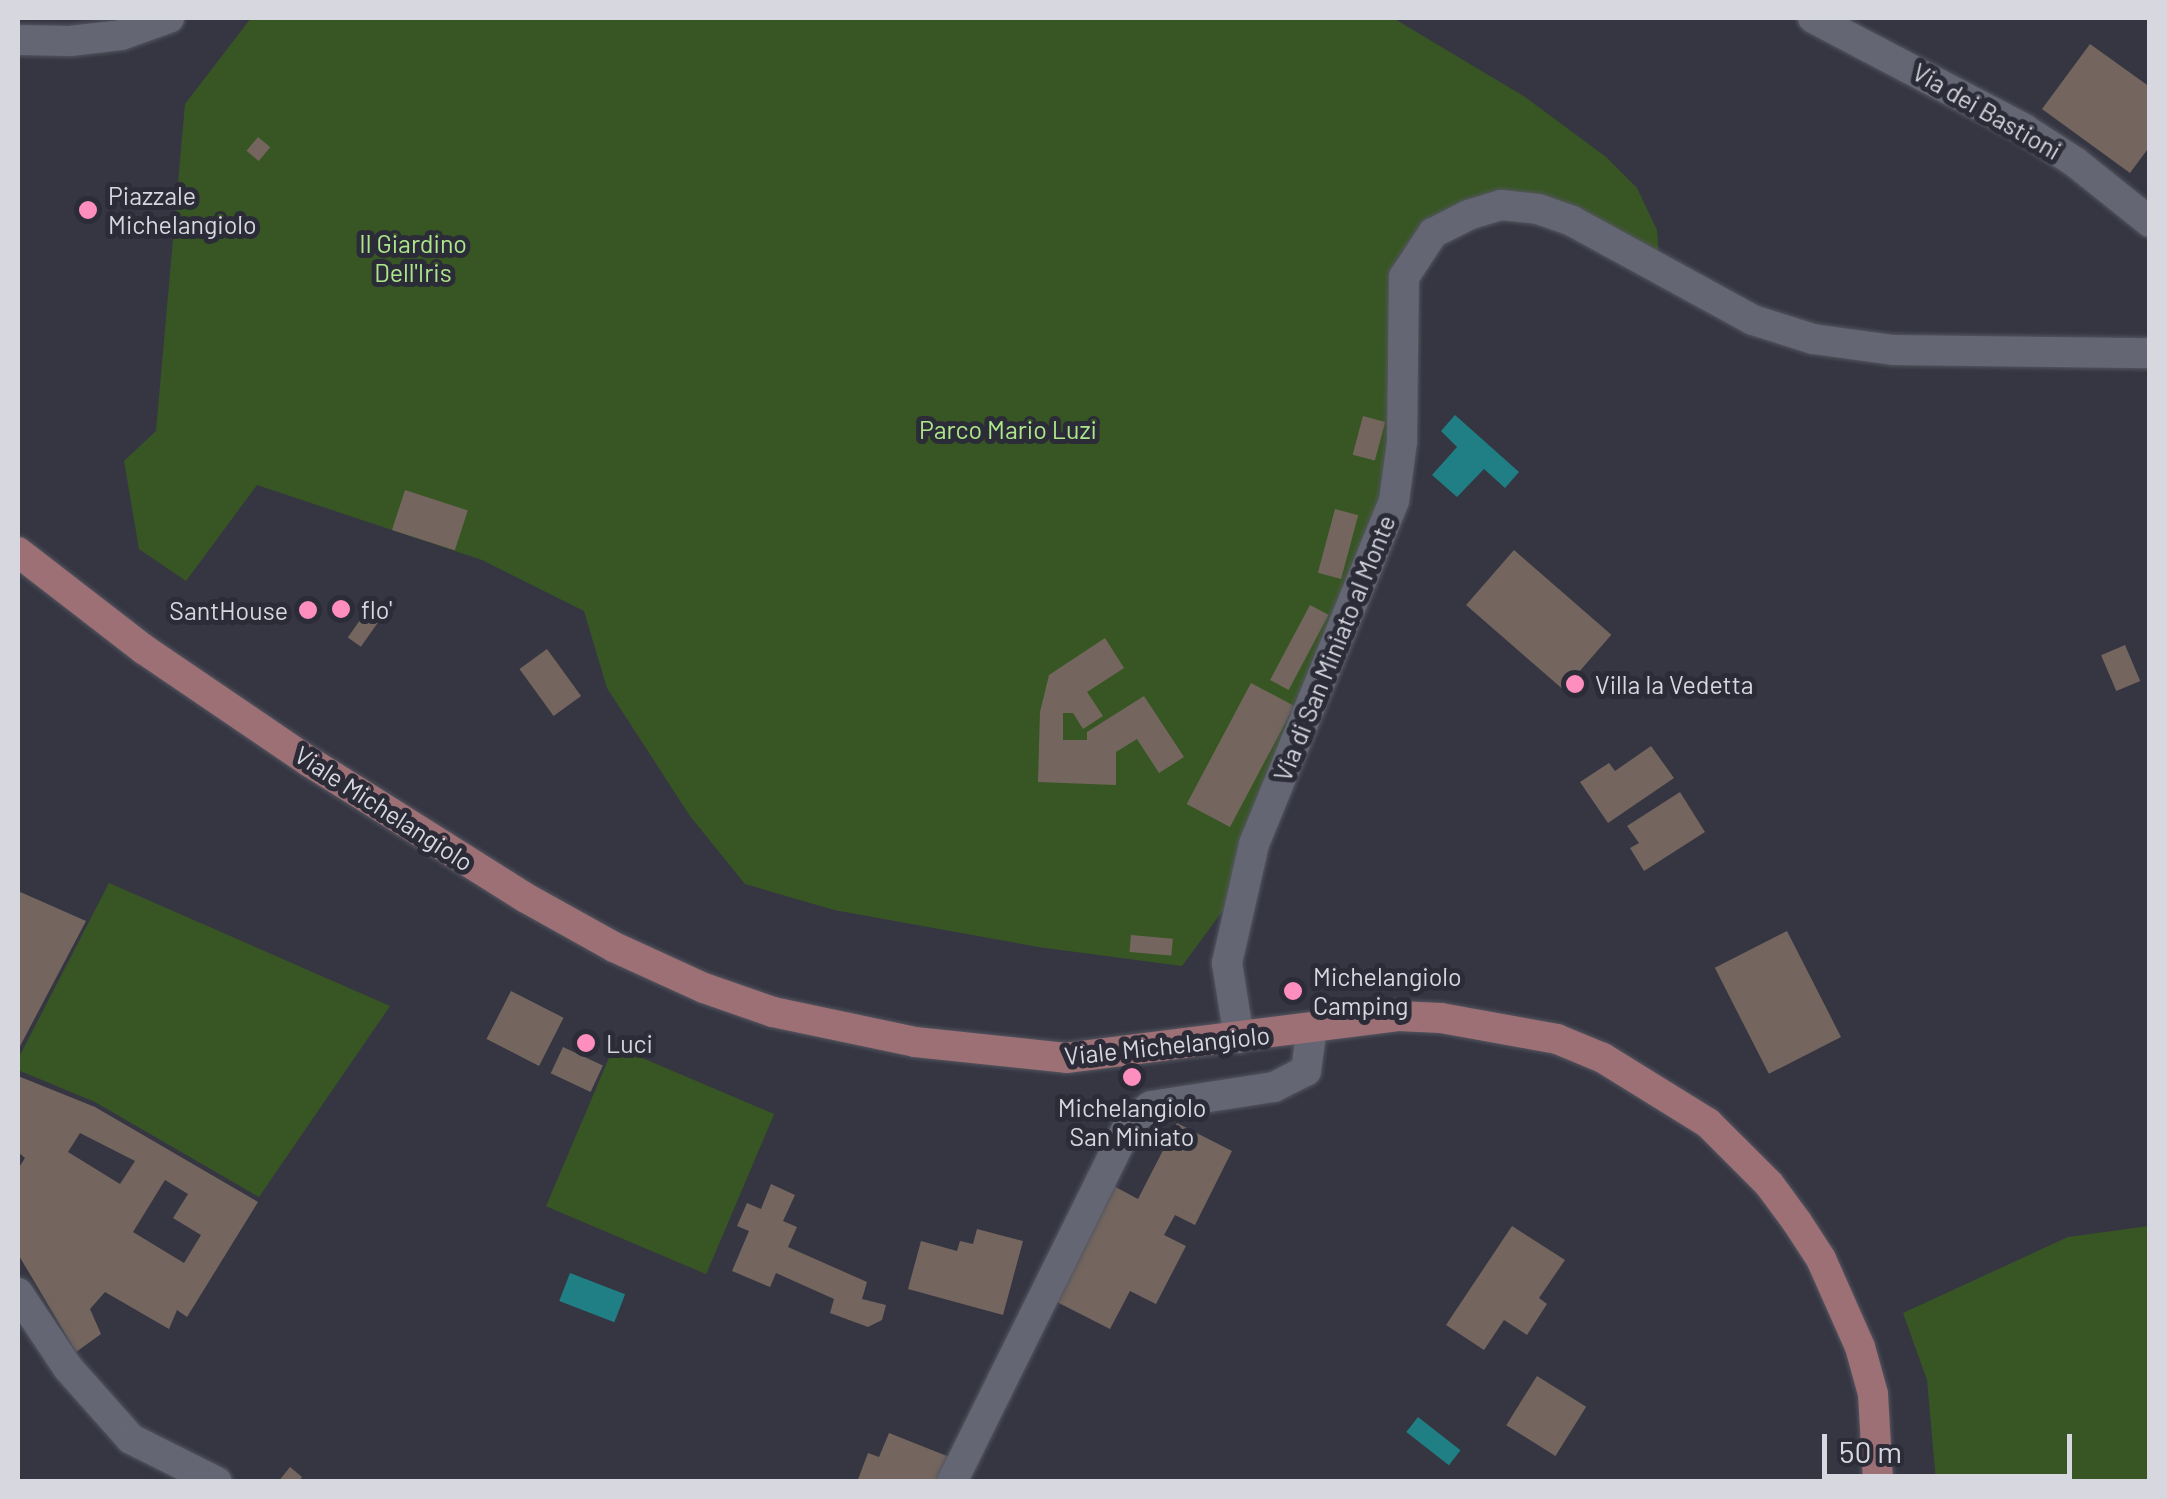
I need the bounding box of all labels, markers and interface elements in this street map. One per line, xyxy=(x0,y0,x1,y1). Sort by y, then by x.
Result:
street label: Via dei Bastioni xyxy=(1907,56,2067,166)
place label: Piazzale Michelangiolo xyxy=(108,181,257,240)
marker: Piazzale Michelangiolo xyxy=(77,199,99,221)
park label: Il Giardino Dell'Iris xyxy=(359,229,467,288)
park label: Parco Mario Luzi xyxy=(919,414,1097,444)
street label: Via di San Miniato al Monte xyxy=(1267,511,1401,785)
place label: flo' xyxy=(361,594,392,624)
place label: SantHouse xyxy=(169,595,288,625)
marker: flo' xyxy=(330,598,352,620)
marker: SantHouse xyxy=(297,599,319,621)
place label: Villa la Vedetta xyxy=(1595,669,1753,699)
marker: Villa la Vedetta xyxy=(1564,673,1586,695)
street label: Viale Michelangiolo xyxy=(289,739,479,877)
place label: Michelangiolo Camping xyxy=(1313,962,1462,1021)
marker: Michelangiolo Camping xyxy=(1282,980,1304,1002)
street label: Viale Michelangiolo xyxy=(1063,1019,1271,1071)
place label: Luci xyxy=(606,1028,653,1058)
marker: Luci xyxy=(575,1032,597,1054)
marker: Michelangiolo San Miniato xyxy=(1121,1066,1143,1088)
place label: Michelangiolo San Miniato xyxy=(1058,1093,1206,1152)
scale bar xyxy=(1827,1414,2077,1476)
text: 50 m xyxy=(1839,1433,1902,1469)

